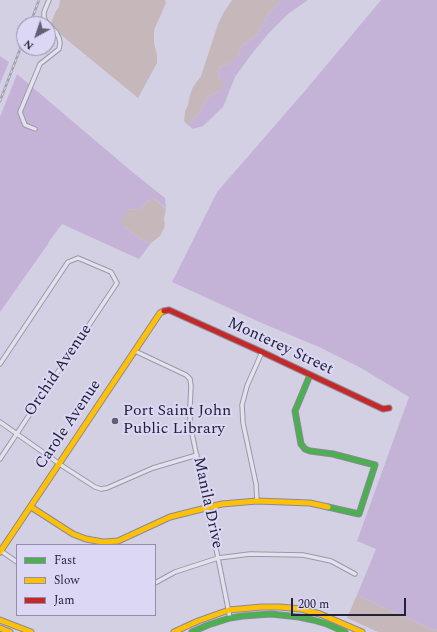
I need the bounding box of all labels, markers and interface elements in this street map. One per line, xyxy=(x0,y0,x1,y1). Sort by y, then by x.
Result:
north arrow xyxy=(16,16,56,56)
text: N xyxy=(20,35,38,54)
street label: Monterey Street xyxy=(224,314,336,380)
street label: Orchid Avenue xyxy=(21,321,97,421)
street label: Carole Avenue xyxy=(32,377,106,473)
place label: Port Saint John Public Library xyxy=(123,402,231,440)
marker: Port Saint John Public Library xyxy=(110,416,120,426)
street label: Manila Drive xyxy=(188,455,226,551)
legend xyxy=(16,544,156,616)
text: Fast xyxy=(54,551,76,570)
text: Slow xyxy=(54,571,79,590)
scale bar xyxy=(293,590,408,616)
text: Jam xyxy=(54,591,75,610)
text: 200 m xyxy=(298,595,329,614)

